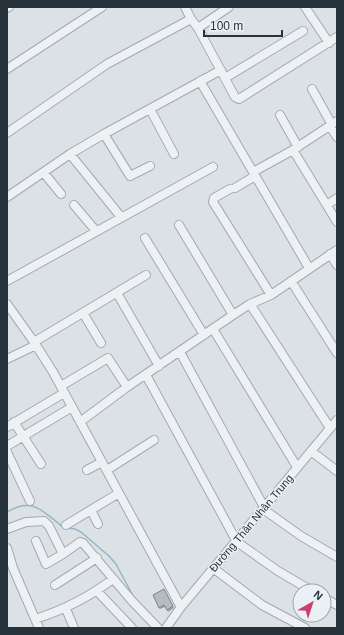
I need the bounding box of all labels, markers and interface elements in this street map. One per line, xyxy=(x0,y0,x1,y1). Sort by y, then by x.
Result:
scale bar xyxy=(204,12,282,38)
text: 100 m xyxy=(210,19,243,33)
street label: Đường Thân Nhân Trung xyxy=(207,472,295,574)
north arrow xyxy=(292,583,332,623)
text: N xyxy=(311,588,325,602)

